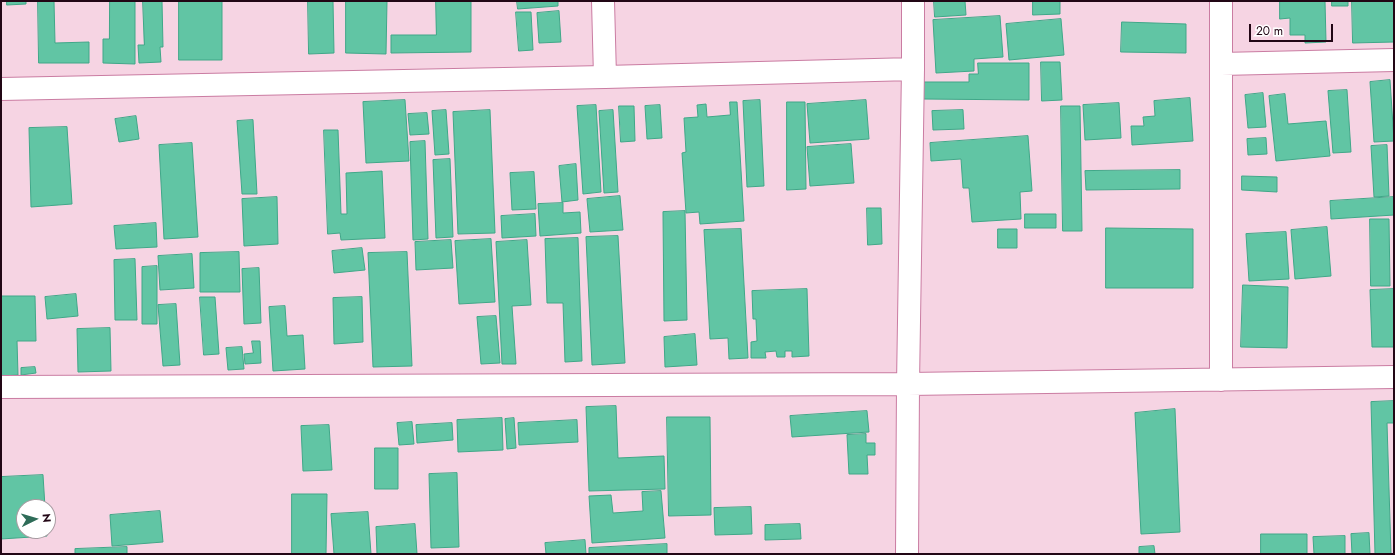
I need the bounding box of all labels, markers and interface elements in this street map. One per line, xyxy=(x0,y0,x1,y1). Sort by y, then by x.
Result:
scale bar xyxy=(1251,16,1335,42)
text: 20 m xyxy=(1256,22,1283,40)
north arrow xyxy=(16,499,56,539)
text: N xyxy=(39,513,55,523)

